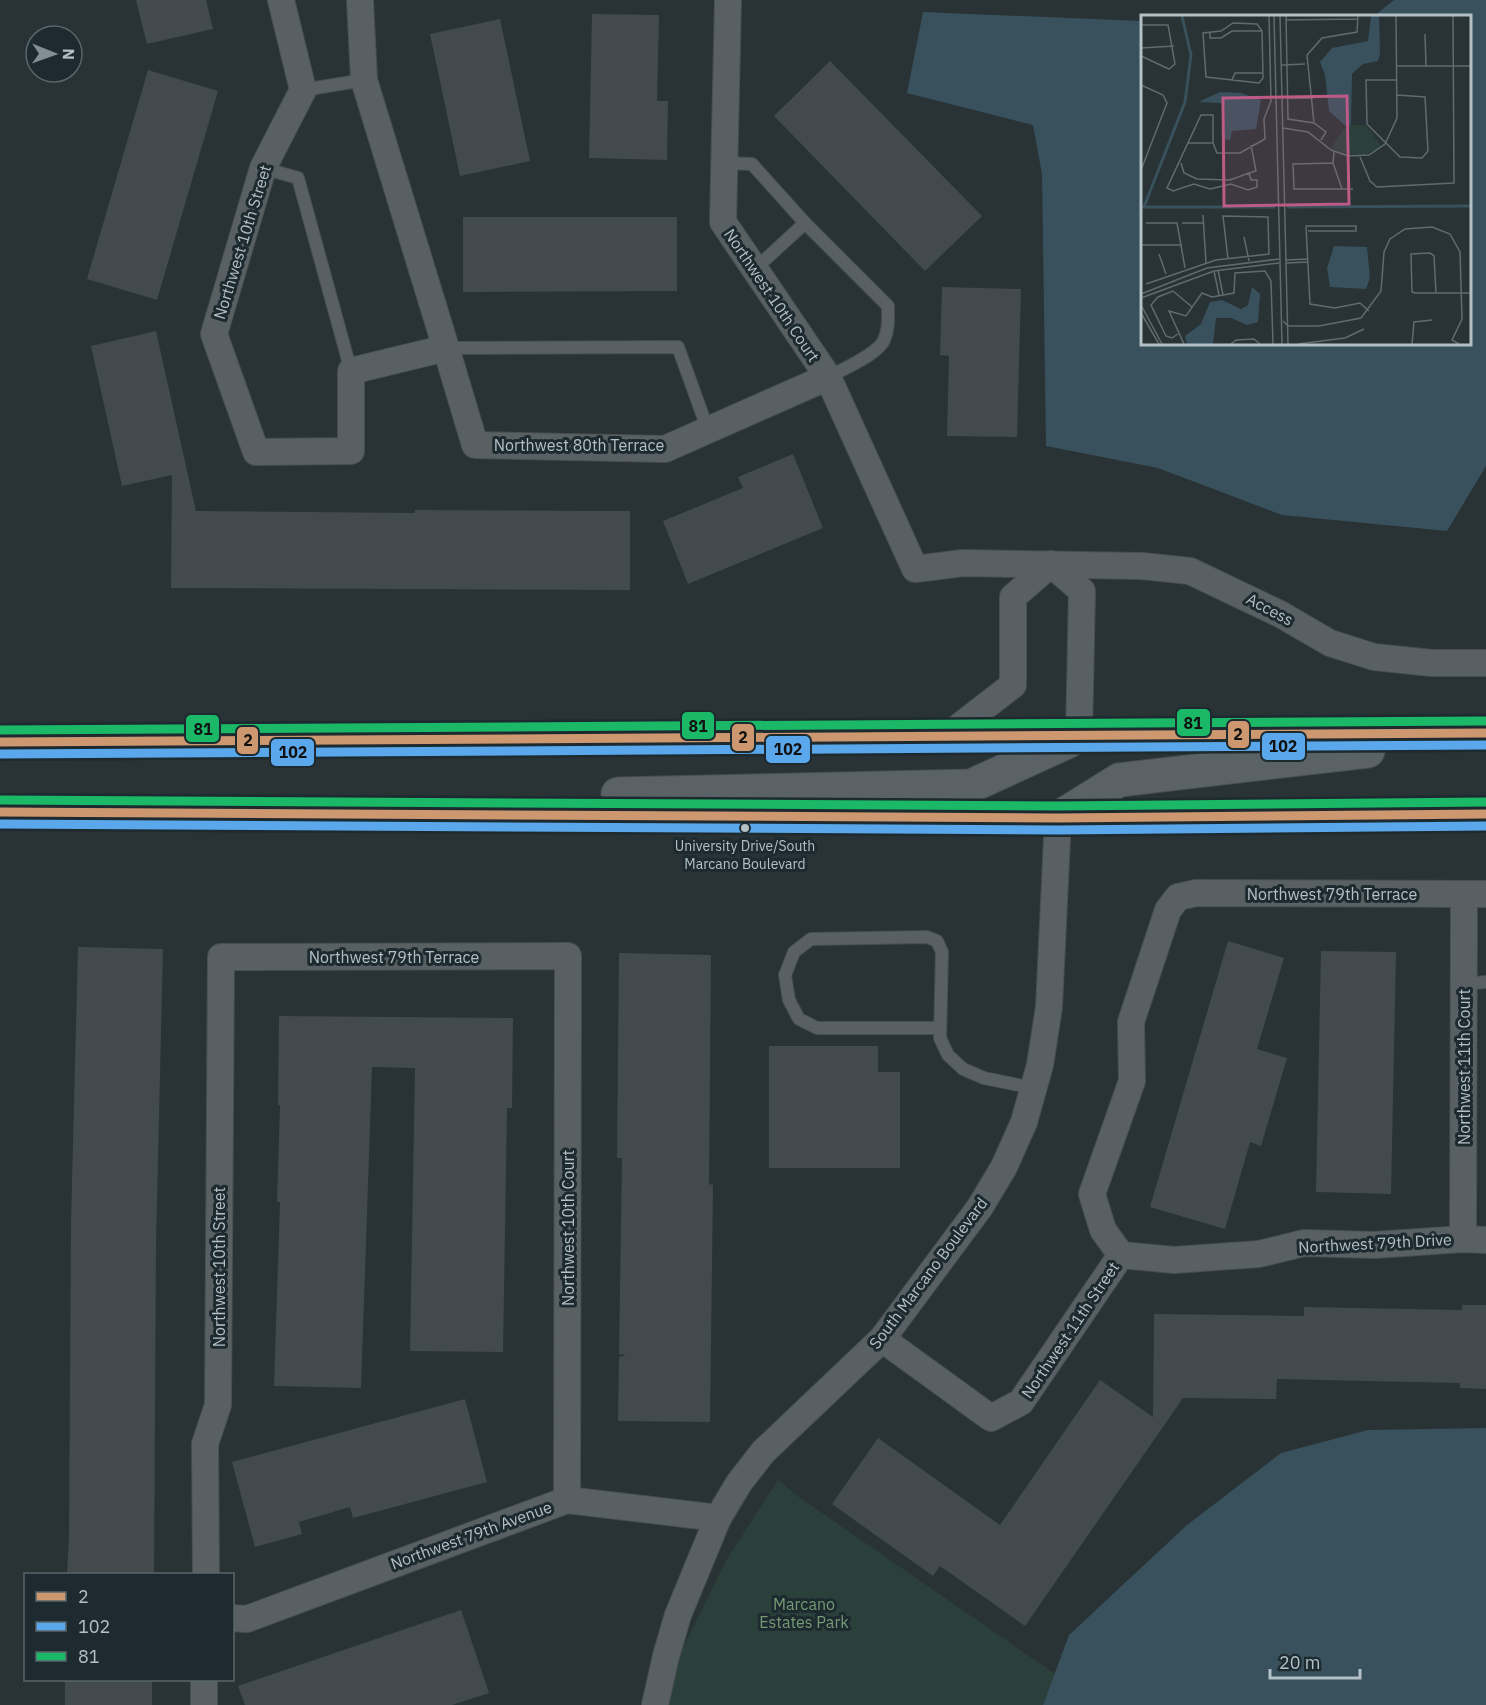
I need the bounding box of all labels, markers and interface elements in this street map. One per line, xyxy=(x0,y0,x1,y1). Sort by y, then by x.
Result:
inset map xyxy=(1141,15,1471,345)
north arrow xyxy=(24,24,84,84)
text: N xyxy=(59,48,79,60)
street label: Northwest 10th Street xyxy=(209,162,275,322)
street label: Northwest 10th Court xyxy=(720,225,824,365)
street label: Northwest 80th Terrace xyxy=(494,435,664,455)
street label: Access xyxy=(1243,588,1297,630)
line badge: 81 xyxy=(1176,708,1211,737)
line badge: 81 xyxy=(681,711,715,740)
text: 81 xyxy=(1183,713,1203,733)
line badge: 81 xyxy=(185,714,220,743)
text: 81 xyxy=(688,716,708,736)
text: 81 xyxy=(193,719,213,739)
line badge: 2 xyxy=(1227,720,1250,749)
line badge: 2 xyxy=(731,723,755,752)
text: 2 xyxy=(1233,724,1243,744)
line badge: 2 xyxy=(236,726,259,755)
text: 2 xyxy=(738,727,748,747)
text: 2 xyxy=(243,730,253,750)
line badge: 102 xyxy=(1261,732,1306,761)
line badge: 102 xyxy=(765,735,811,764)
text: 102 xyxy=(1269,736,1297,756)
line badge: 102 xyxy=(270,738,315,767)
text: 102 xyxy=(774,739,802,759)
text: 102 xyxy=(279,742,307,762)
marker: University Drive/South Marcano Boulevard xyxy=(739,822,751,834)
place label: University Drive/South Marcano Boulevard xyxy=(675,837,815,873)
street label: Northwest 79th Terrace xyxy=(1247,884,1417,904)
street label: Northwest 79th Terrace xyxy=(309,947,479,967)
street label: Northwest 11th Court xyxy=(1454,989,1474,1145)
street label: Northwest 10th Court xyxy=(558,1150,578,1306)
street label: Northwest 10th Street xyxy=(209,1187,229,1347)
street label: South Marcano Boulevard xyxy=(865,1193,991,1353)
street label: Northwest 79th Drive xyxy=(1298,1229,1452,1257)
street label: Northwest 11th Street xyxy=(1017,1258,1123,1402)
street label: Northwest 79th Avenue xyxy=(388,1496,554,1573)
legend xyxy=(24,1573,234,1681)
text: 2 xyxy=(78,1585,89,1608)
park label: Marcano Estates Park xyxy=(759,1594,849,1632)
text: 102 xyxy=(78,1615,110,1638)
scale bar xyxy=(1270,1642,1360,1680)
text: 81 xyxy=(78,1645,100,1668)
text: 20 m xyxy=(1279,1651,1321,1674)

